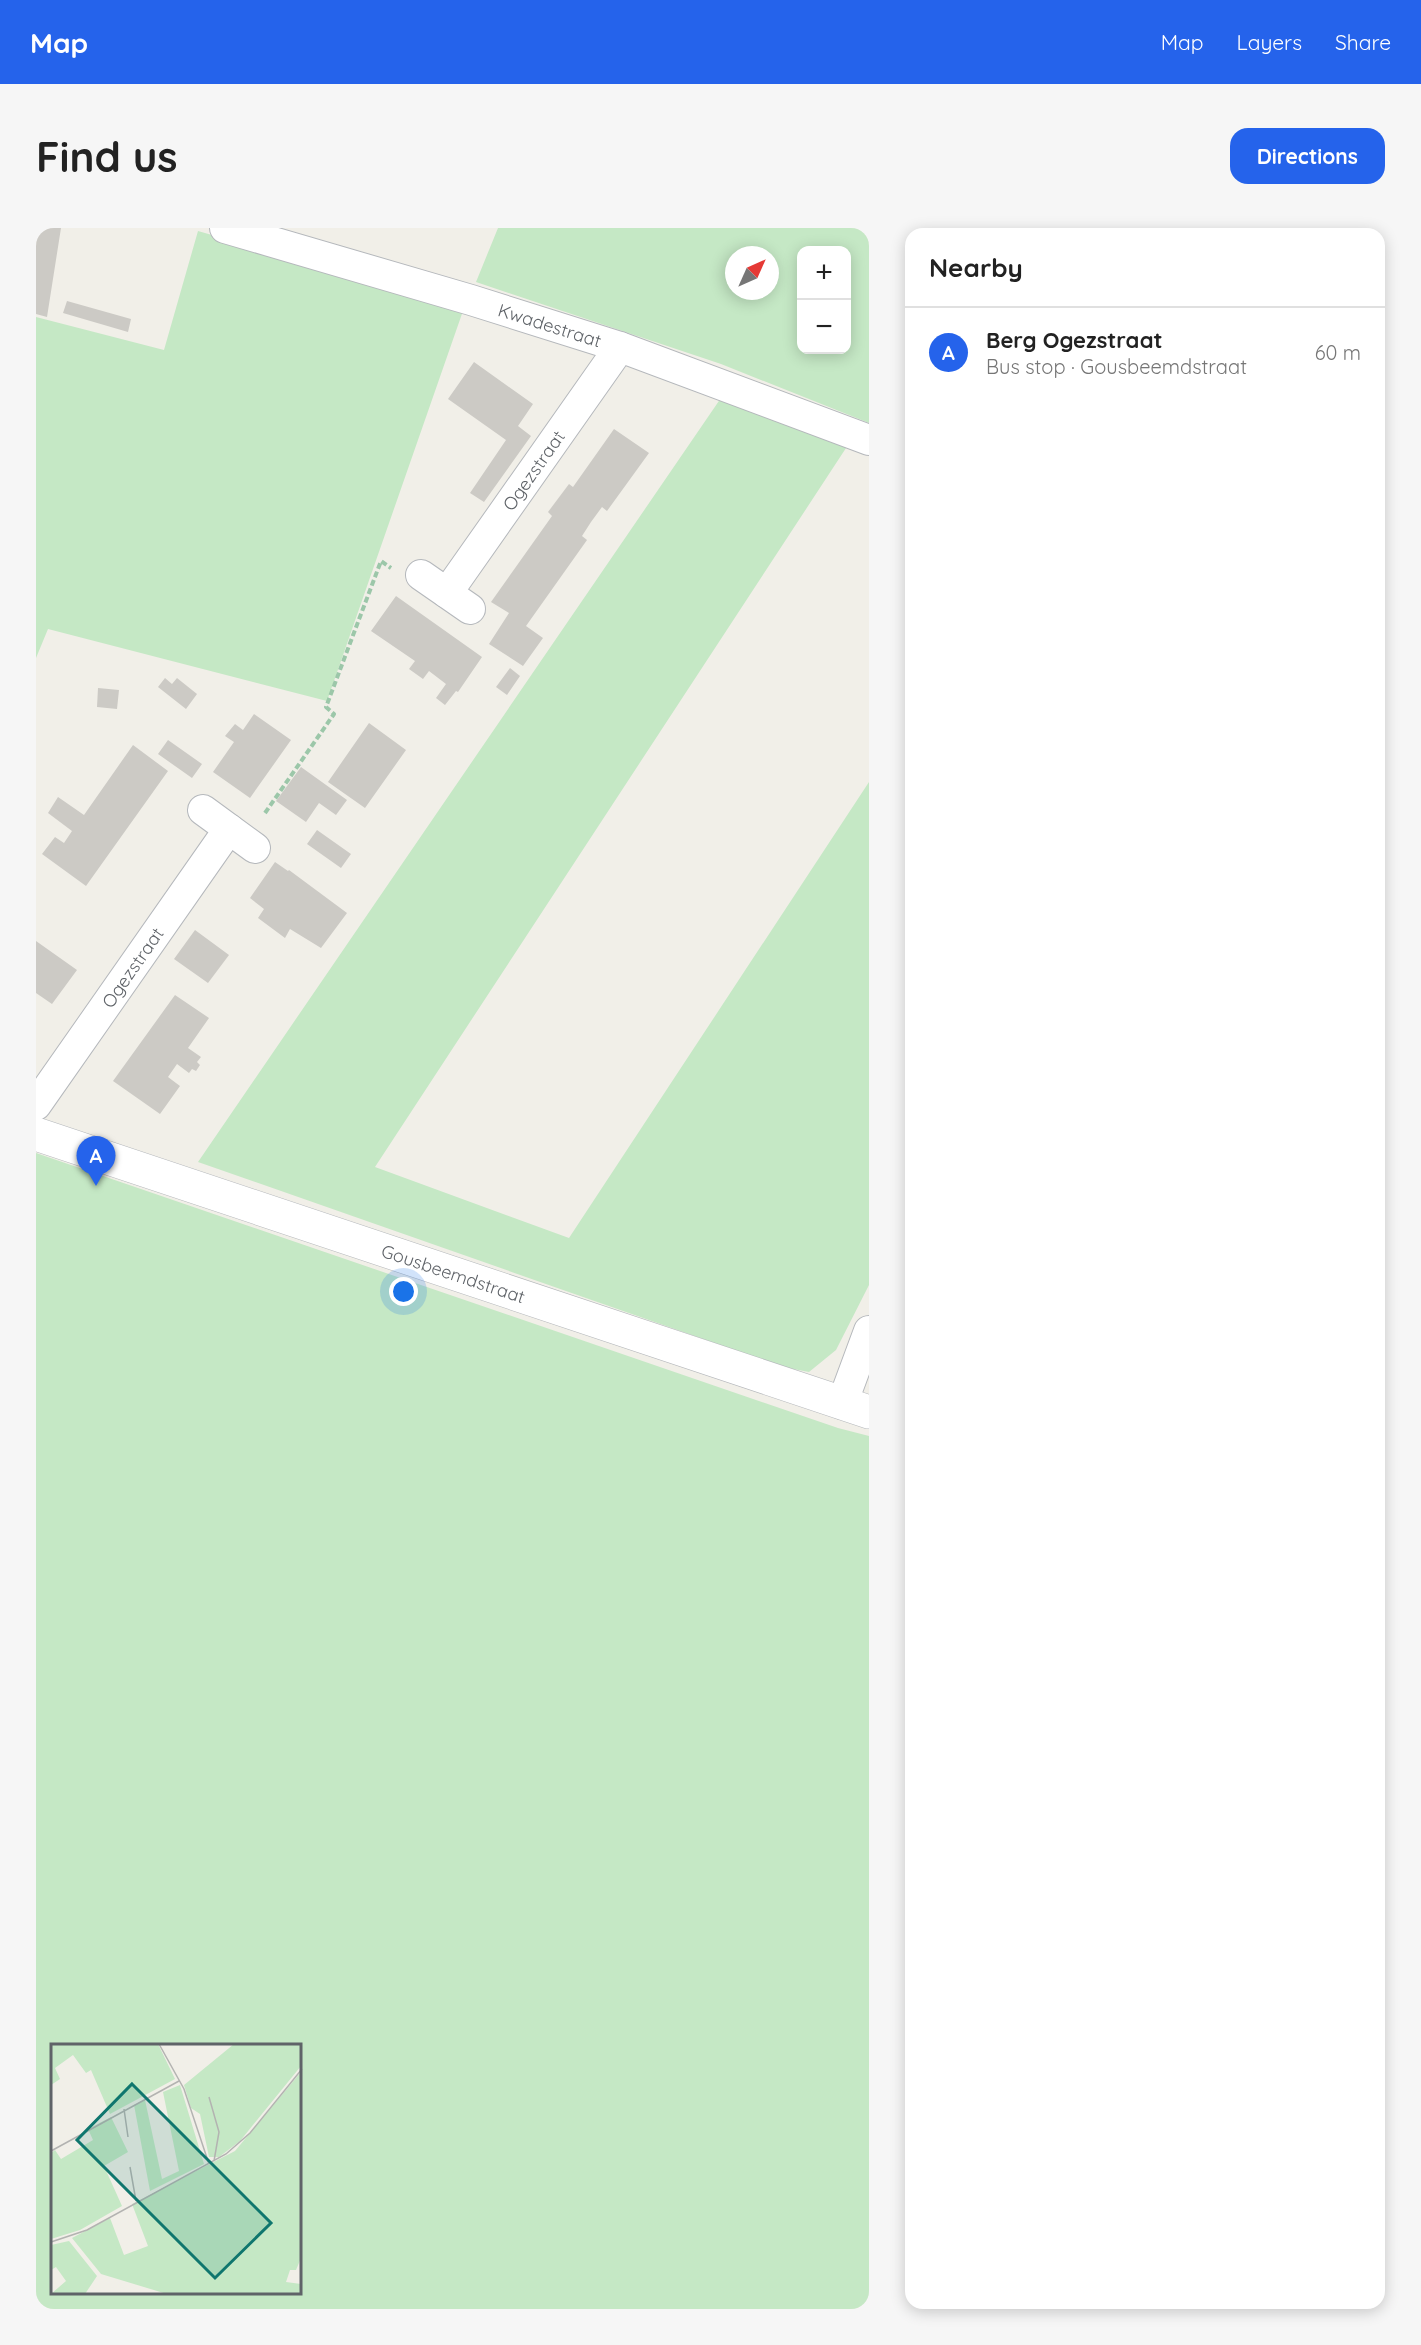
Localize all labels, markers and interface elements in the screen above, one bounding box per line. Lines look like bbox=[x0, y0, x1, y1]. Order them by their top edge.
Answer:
text: Map bbox=[30, 25, 88, 60]
text: Map bbox=[1161, 29, 1204, 55]
text: Layers bbox=[1237, 29, 1302, 55]
text: Share bbox=[1335, 29, 1391, 55]
button: Directions bbox=[1230, 128, 1385, 184]
text: Find us bbox=[36, 130, 178, 183]
north arrow bbox=[725, 246, 779, 300]
map controls bbox=[797, 246, 851, 354]
button: + bbox=[797, 246, 851, 300]
text: Nearby bbox=[929, 251, 1023, 284]
street label: Kwadestraat bbox=[495, 298, 604, 352]
button: − bbox=[797, 300, 851, 354]
text: Berg Ogezstraat bbox=[986, 326, 1162, 354]
text: A bbox=[942, 340, 955, 365]
text: 60 m bbox=[1315, 340, 1361, 365]
text: Bus stop · Gousbeemdstraat bbox=[986, 354, 1247, 379]
street label: Ogezstraat bbox=[497, 426, 569, 515]
street label: Ogezstraat bbox=[96, 923, 168, 1012]
pin: A bbox=[76, 1136, 116, 1186]
street label: Gousbeemdstraat bbox=[379, 1239, 528, 1308]
your location bbox=[389, 1277, 418, 1306]
inset map bbox=[51, 2044, 302, 2294]

